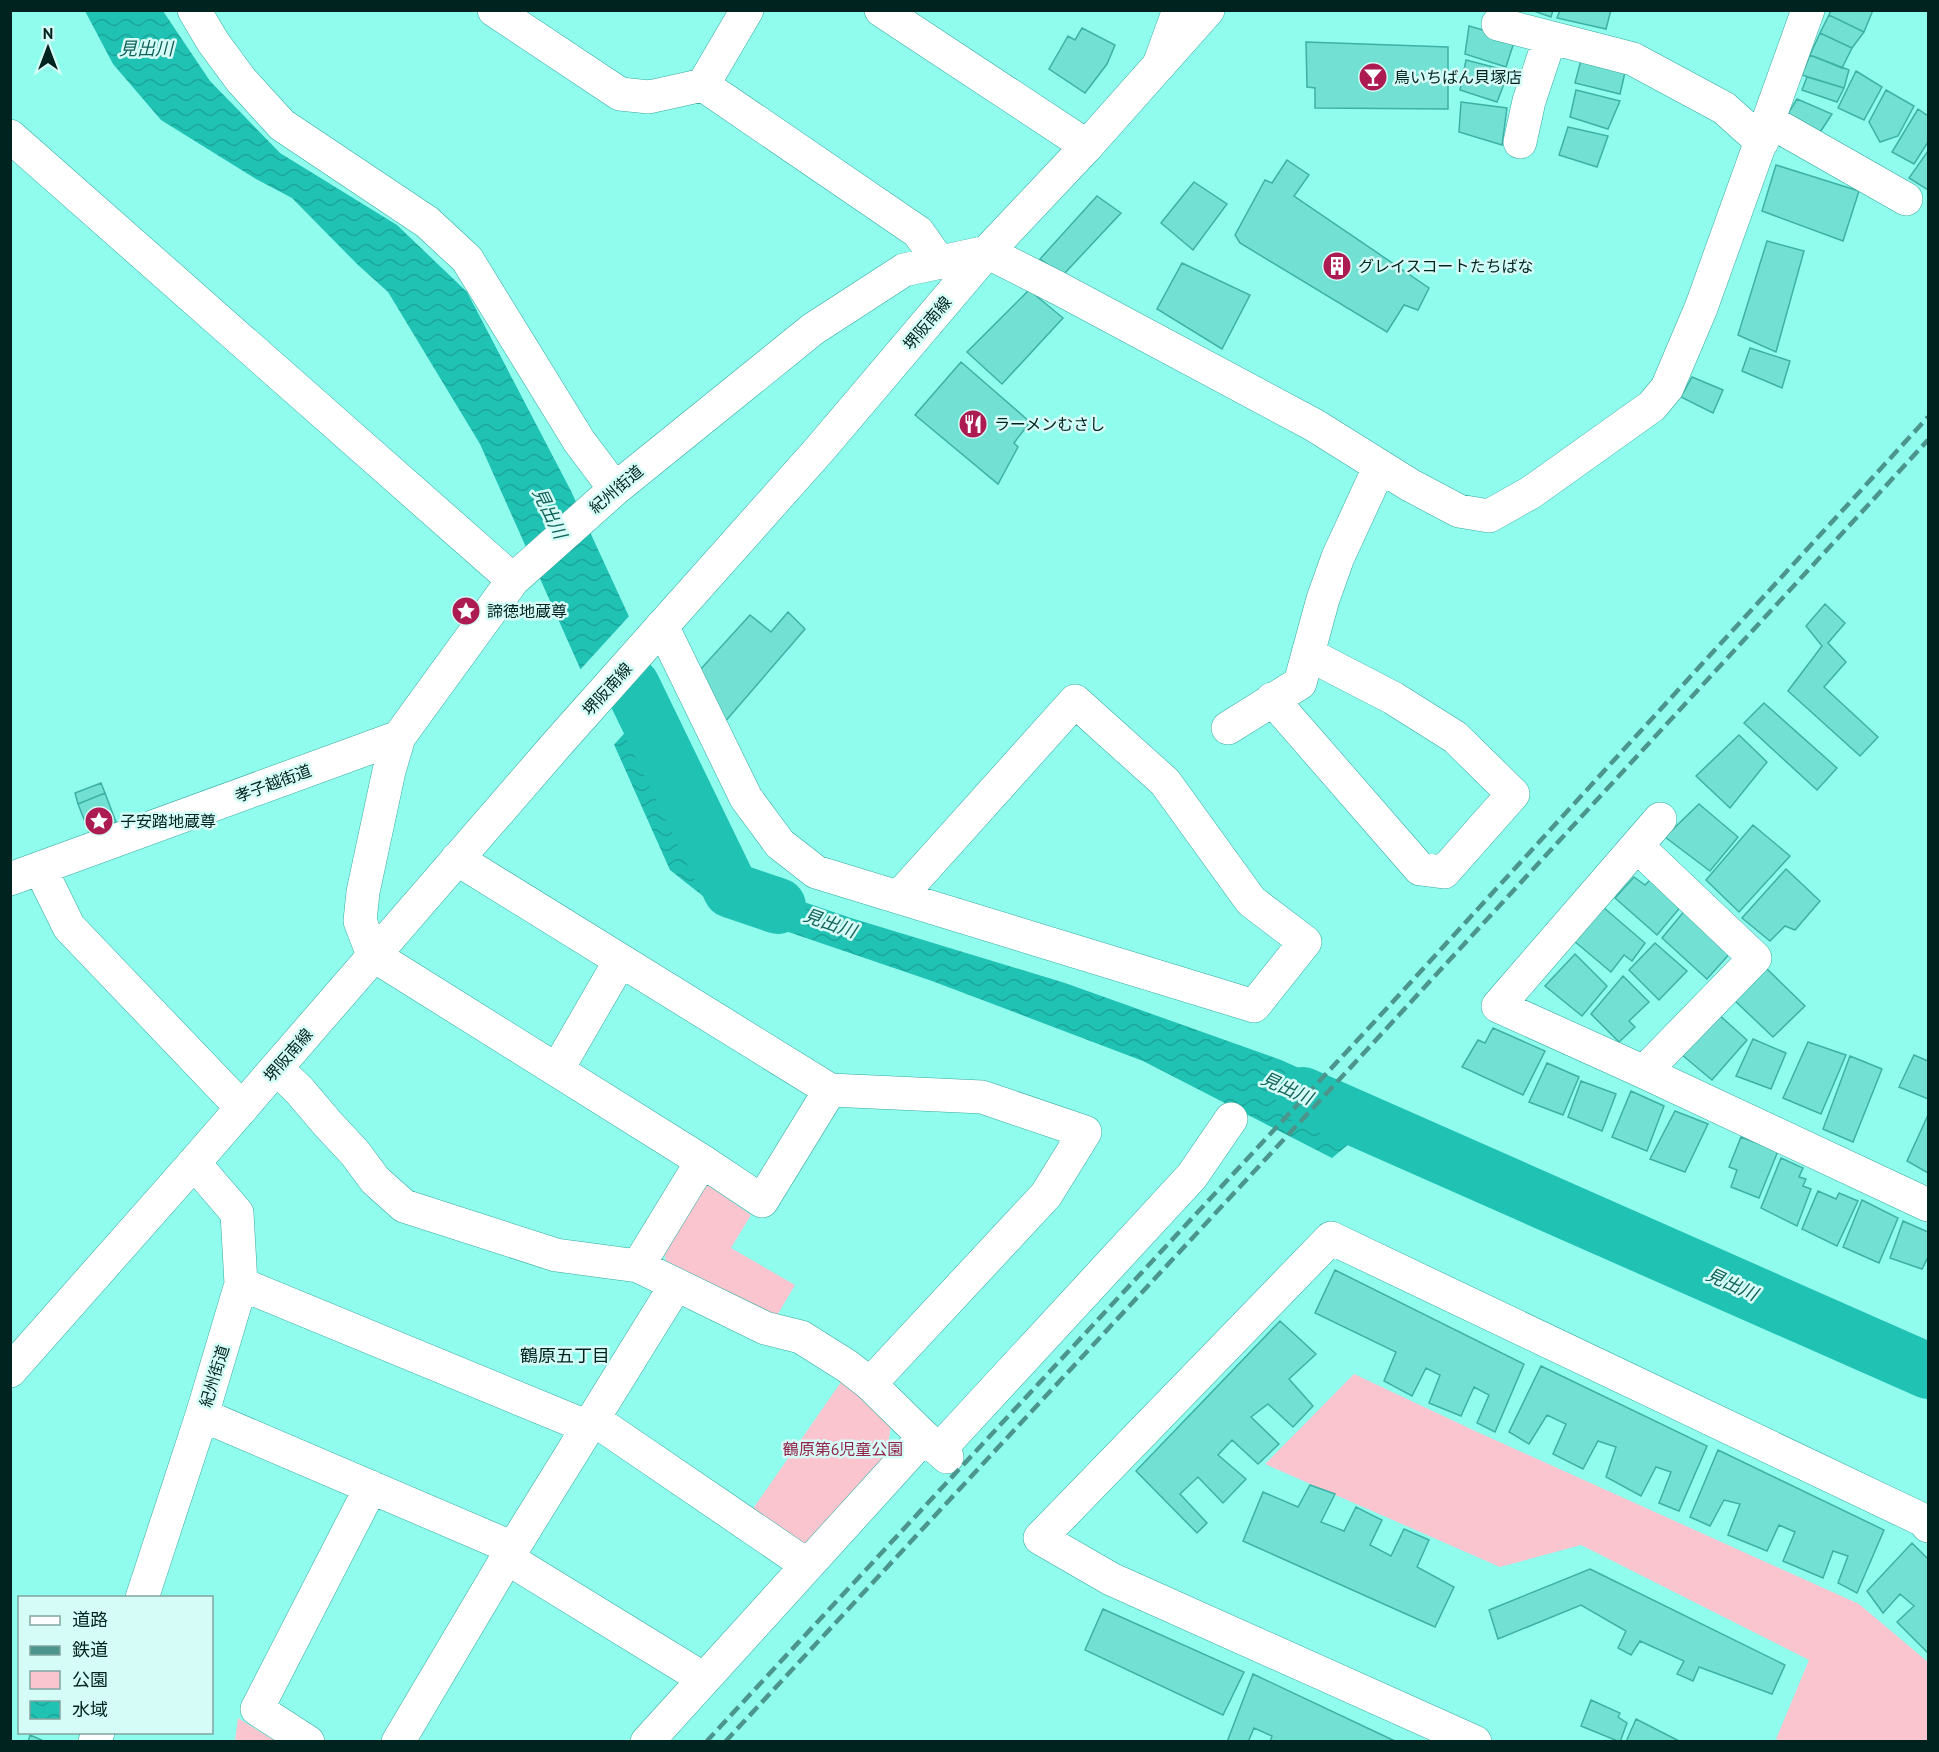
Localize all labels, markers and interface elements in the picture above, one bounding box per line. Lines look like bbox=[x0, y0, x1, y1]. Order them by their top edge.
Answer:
north arrow bbox=[18, 18, 78, 78]
text: N bbox=[43, 23, 53, 43]
water label: 見出川 bbox=[119, 37, 175, 60]
bar icon: 鳥いちばん貝塚店 bbox=[1357, 61, 1389, 93]
place label: 鳥いちばん貝塚店 bbox=[1394, 67, 1522, 87]
building icon: グレイスコートたちばな bbox=[1321, 250, 1353, 282]
place label: グレイスコートたちばな bbox=[1358, 256, 1534, 276]
street label: 堺阪南線 bbox=[899, 292, 955, 354]
restaurant icon: ラーメンむさし bbox=[957, 408, 989, 440]
place label: ラーメンむさし bbox=[994, 414, 1105, 434]
street label: 紀州街道 bbox=[585, 461, 647, 517]
water label: 見出川 bbox=[528, 484, 573, 544]
place icon: 諦徳地蔵尊 bbox=[450, 595, 482, 627]
place label: 諦徳地蔵尊 bbox=[487, 601, 567, 621]
street label: 堺阪南線 bbox=[578, 659, 636, 719]
street label: 孝子越街道 bbox=[232, 760, 314, 806]
place icon: 子安踏地蔵尊 bbox=[83, 805, 115, 837]
place label: 子安踏地蔵尊 bbox=[120, 811, 216, 831]
water label: 見出川 bbox=[801, 903, 861, 943]
street label: 堺阪南線 bbox=[259, 1024, 317, 1086]
water label: 見出川 bbox=[1258, 1067, 1318, 1110]
water label: 見出川 bbox=[1703, 1263, 1763, 1306]
street label: 紀州街道 bbox=[195, 1342, 233, 1410]
district label: 鶴原五丁目 bbox=[520, 1344, 610, 1367]
park label: 鶴原第6児童公園 bbox=[783, 1439, 903, 1459]
legend bbox=[18, 1596, 213, 1734]
text: 道路 bbox=[72, 1608, 108, 1631]
text: 鉄道 bbox=[72, 1638, 108, 1661]
text: 公園 bbox=[72, 1668, 108, 1691]
text: 水域 bbox=[72, 1698, 108, 1721]

